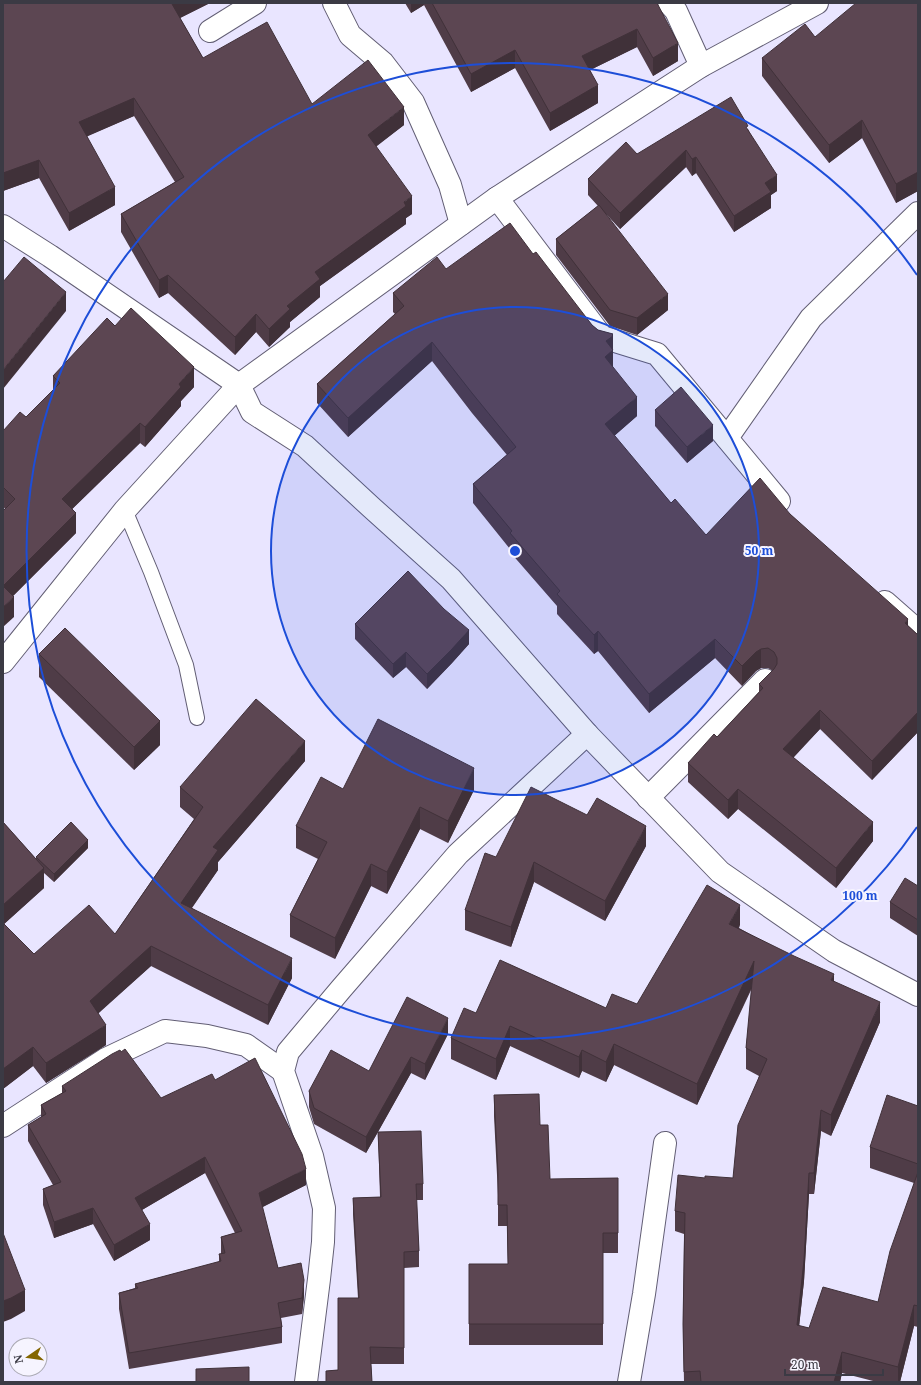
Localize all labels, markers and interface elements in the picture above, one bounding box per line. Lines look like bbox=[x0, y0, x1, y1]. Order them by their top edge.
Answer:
text: 50 m bbox=[745, 542, 773, 559]
centre of rings bbox=[508, 544, 522, 558]
text: 100 m bbox=[842, 887, 878, 904]
north arrow bbox=[8, 1337, 48, 1377]
scale bar bbox=[785, 1351, 883, 1377]
text: N bbox=[9, 1353, 26, 1365]
text: 20 m bbox=[791, 1356, 819, 1373]

